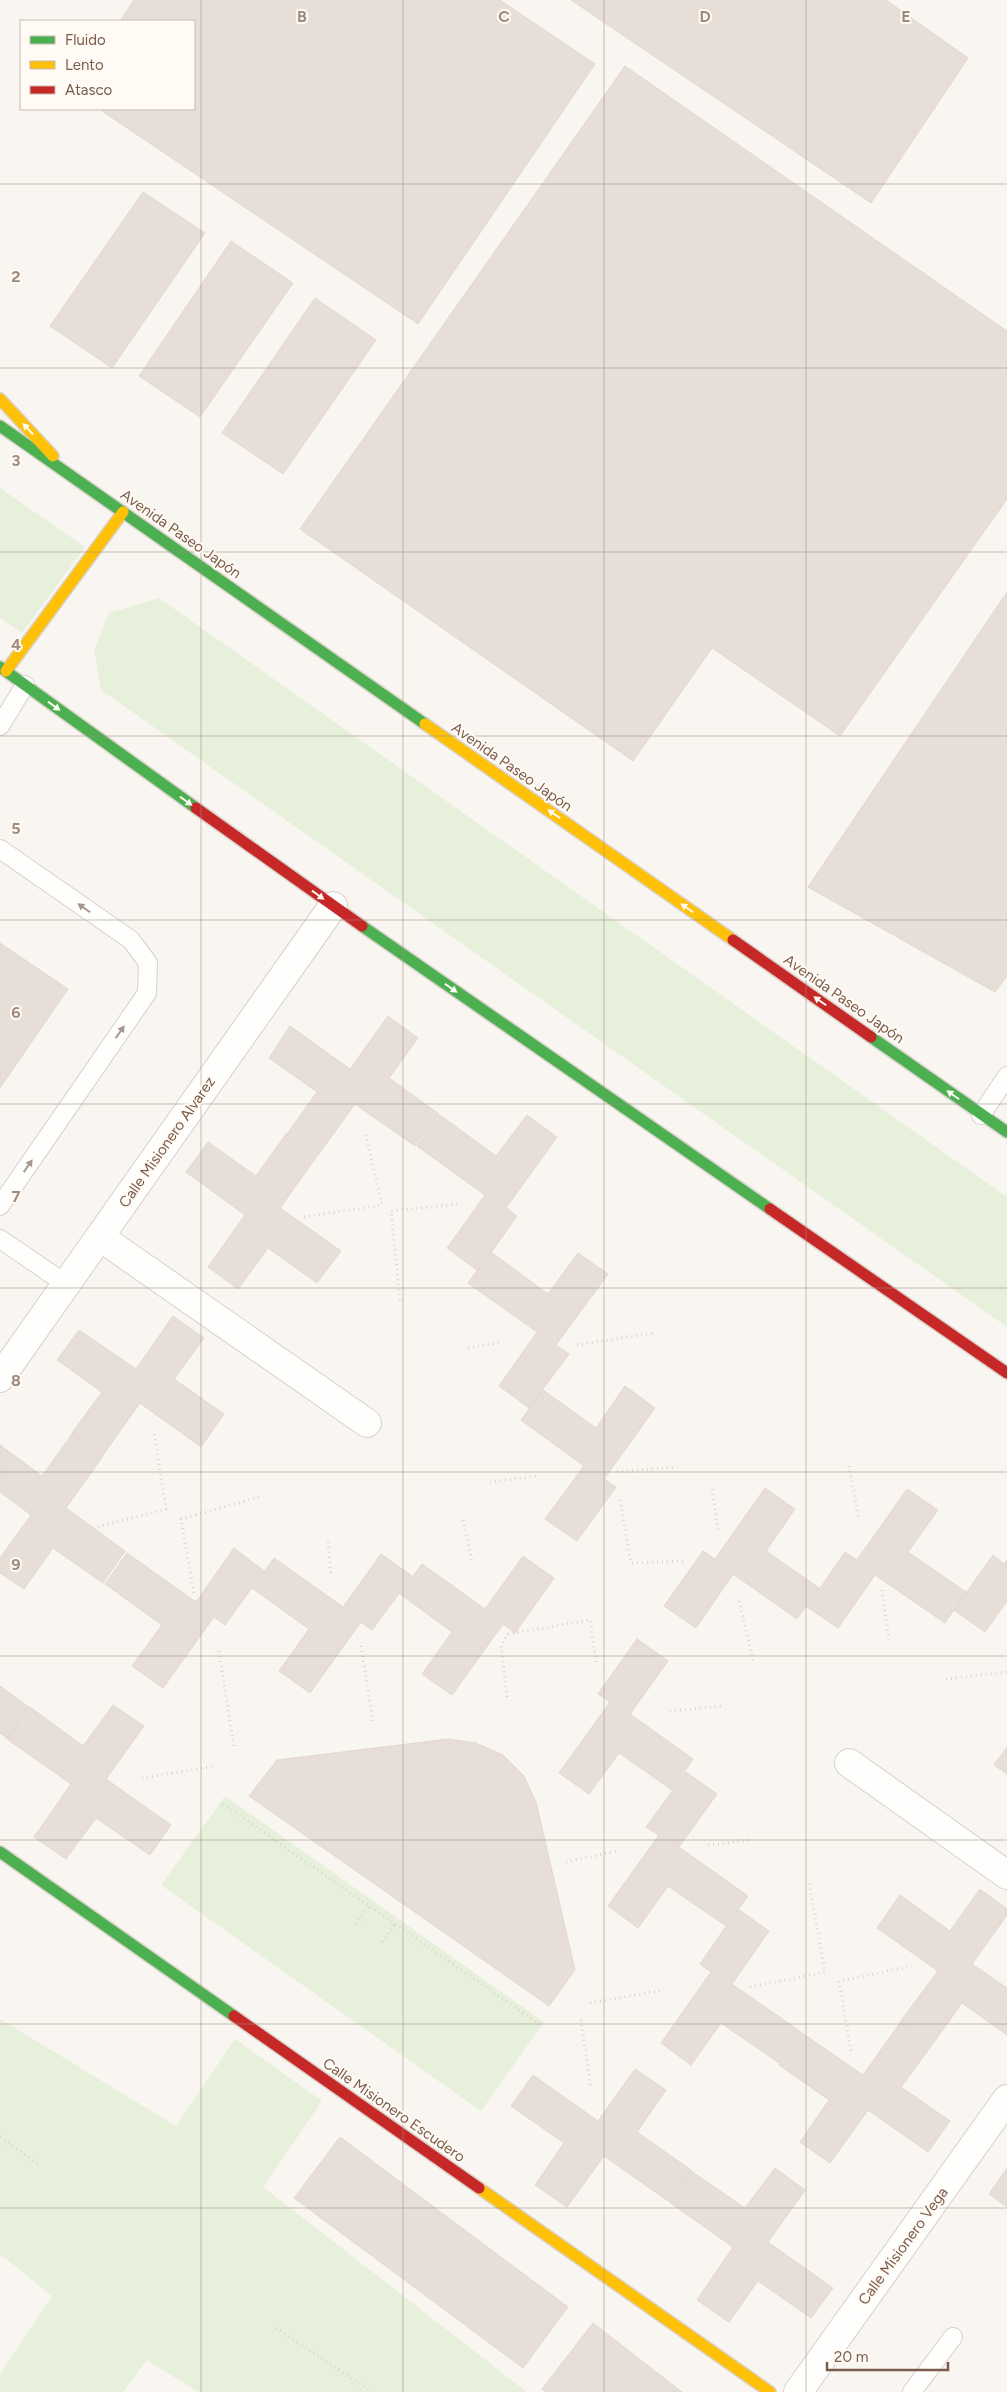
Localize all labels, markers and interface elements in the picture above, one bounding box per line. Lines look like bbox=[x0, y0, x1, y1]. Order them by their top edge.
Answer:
text: B bbox=[297, 7, 307, 26]
text: C bbox=[498, 7, 510, 26]
text: D bbox=[699, 7, 711, 26]
text: E bbox=[901, 7, 911, 26]
legend bbox=[20, 20, 195, 110]
text: Fluido bbox=[65, 31, 106, 49]
text: Lento bbox=[65, 56, 104, 74]
text: Atasco bbox=[65, 81, 113, 99]
text: 2 bbox=[11, 267, 21, 286]
one-way arrow bbox=[22, 423, 34, 435]
text: 3 bbox=[12, 451, 21, 470]
street label: Avenida Paseo Japón bbox=[117, 486, 245, 582]
text: 4 bbox=[11, 635, 21, 654]
one-way arrow bbox=[47, 701, 61, 711]
street label: Avenida Paseo Japón bbox=[448, 719, 576, 815]
one-way arrow bbox=[179, 795, 192, 806]
one-way arrow bbox=[547, 809, 561, 819]
text: 5 bbox=[11, 819, 21, 838]
one-way arrow bbox=[311, 890, 325, 900]
one-way arrow bbox=[78, 903, 91, 913]
one-way arrow bbox=[680, 903, 694, 913]
street label: Avenida Paseo Japón bbox=[780, 951, 908, 1047]
one-way arrow bbox=[444, 983, 458, 993]
one-way arrow bbox=[813, 996, 827, 1006]
text: 6 bbox=[11, 1003, 21, 1022]
one-way arrow bbox=[115, 1025, 125, 1039]
street label: Calle Misionero Alvarez bbox=[115, 1073, 219, 1211]
one-way arrow bbox=[947, 1089, 960, 1100]
one-way arrow bbox=[23, 1159, 33, 1173]
text: 7 bbox=[12, 1187, 21, 1206]
text: 8 bbox=[11, 1371, 21, 1390]
text: 9 bbox=[11, 1555, 21, 1574]
street label: Calle Misionero Escudero bbox=[319, 2054, 469, 2166]
street label: Calle Misionero Vega bbox=[854, 2184, 952, 2308]
scale bar bbox=[827, 2340, 948, 2372]
text: 20 m bbox=[834, 2348, 868, 2366]

